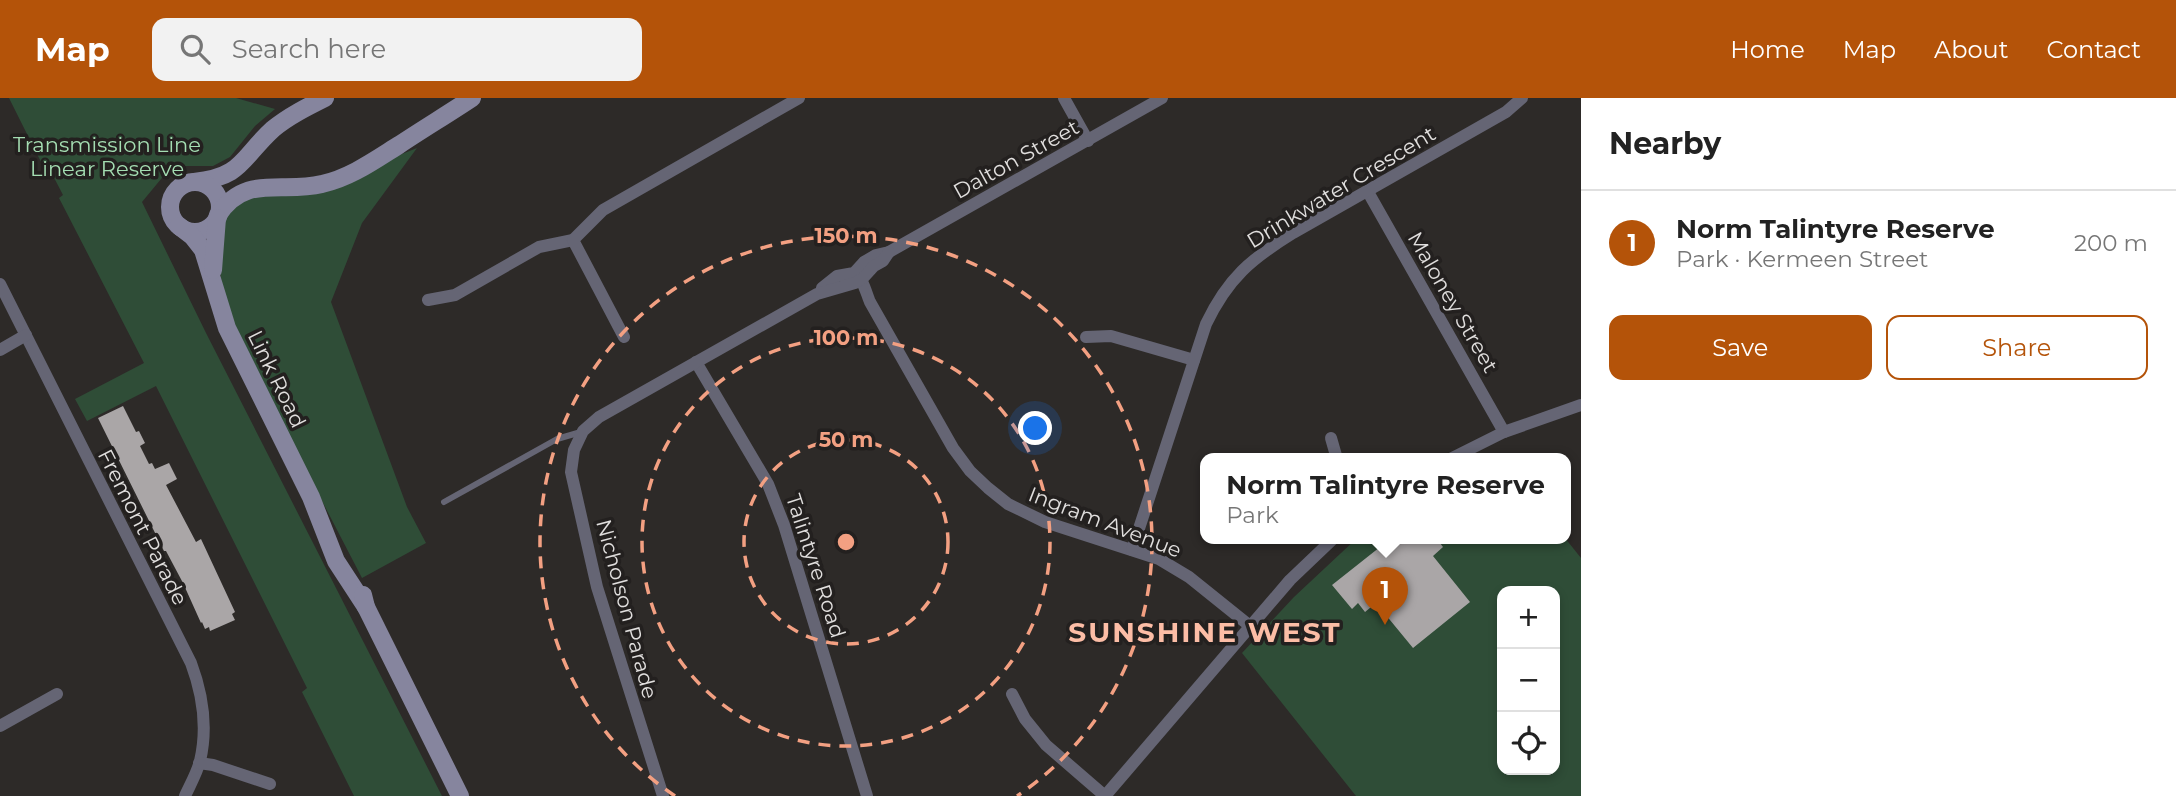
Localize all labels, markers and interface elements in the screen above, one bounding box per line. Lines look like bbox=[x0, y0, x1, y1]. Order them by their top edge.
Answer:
search box bbox=[152, 18, 642, 81]
text: Map bbox=[35, 29, 110, 69]
icon: search bbox=[176, 30, 214, 68]
text: Search here bbox=[232, 33, 386, 65]
text: Home bbox=[1730, 35, 1805, 64]
text: Map bbox=[1843, 35, 1896, 64]
text: About bbox=[1934, 35, 2008, 64]
text: Contact bbox=[2046, 35, 2141, 64]
street label: Dalton Street bbox=[949, 114, 1083, 204]
street label: Drinkwater Crescent bbox=[1242, 121, 1440, 253]
text: Nearby bbox=[1609, 125, 1721, 162]
park label: Transmission Line Linear Reserve bbox=[13, 132, 201, 181]
text: Norm Talintyre Reserve bbox=[1676, 213, 1995, 245]
text: 150 m bbox=[815, 223, 877, 248]
street label: Maloney Street bbox=[1403, 227, 1503, 377]
text: 1 bbox=[1627, 229, 1637, 257]
text: 200 m bbox=[2074, 229, 2148, 257]
text: Park · Kermeen Street bbox=[1676, 245, 1928, 273]
button: Save bbox=[1609, 315, 1872, 380]
button: Share bbox=[1886, 315, 2148, 380]
text: 100 m bbox=[814, 325, 878, 350]
street label: Link Road bbox=[243, 326, 311, 432]
your location bbox=[1018, 411, 1052, 445]
text: 50 m bbox=[819, 427, 873, 452]
street label: Fremont Parade bbox=[93, 445, 193, 609]
popup bbox=[1200, 453, 1571, 544]
text: Norm Talintyre Reserve bbox=[1226, 469, 1545, 501]
street label: Ingram Avenue bbox=[1025, 481, 1185, 563]
street label: Talintyre Road bbox=[781, 491, 851, 641]
text: Park bbox=[1226, 501, 1279, 529]
street label: Nicholson Parade bbox=[591, 517, 663, 701]
centre of rings bbox=[834, 530, 858, 554]
pin: 1 bbox=[1362, 567, 1408, 625]
map controls bbox=[1497, 586, 1560, 775]
button: + bbox=[1497, 586, 1560, 649]
district label: SUNSHINE WEST bbox=[1068, 615, 1342, 649]
button: − bbox=[1497, 649, 1560, 712]
button: locate bbox=[1497, 712, 1560, 775]

